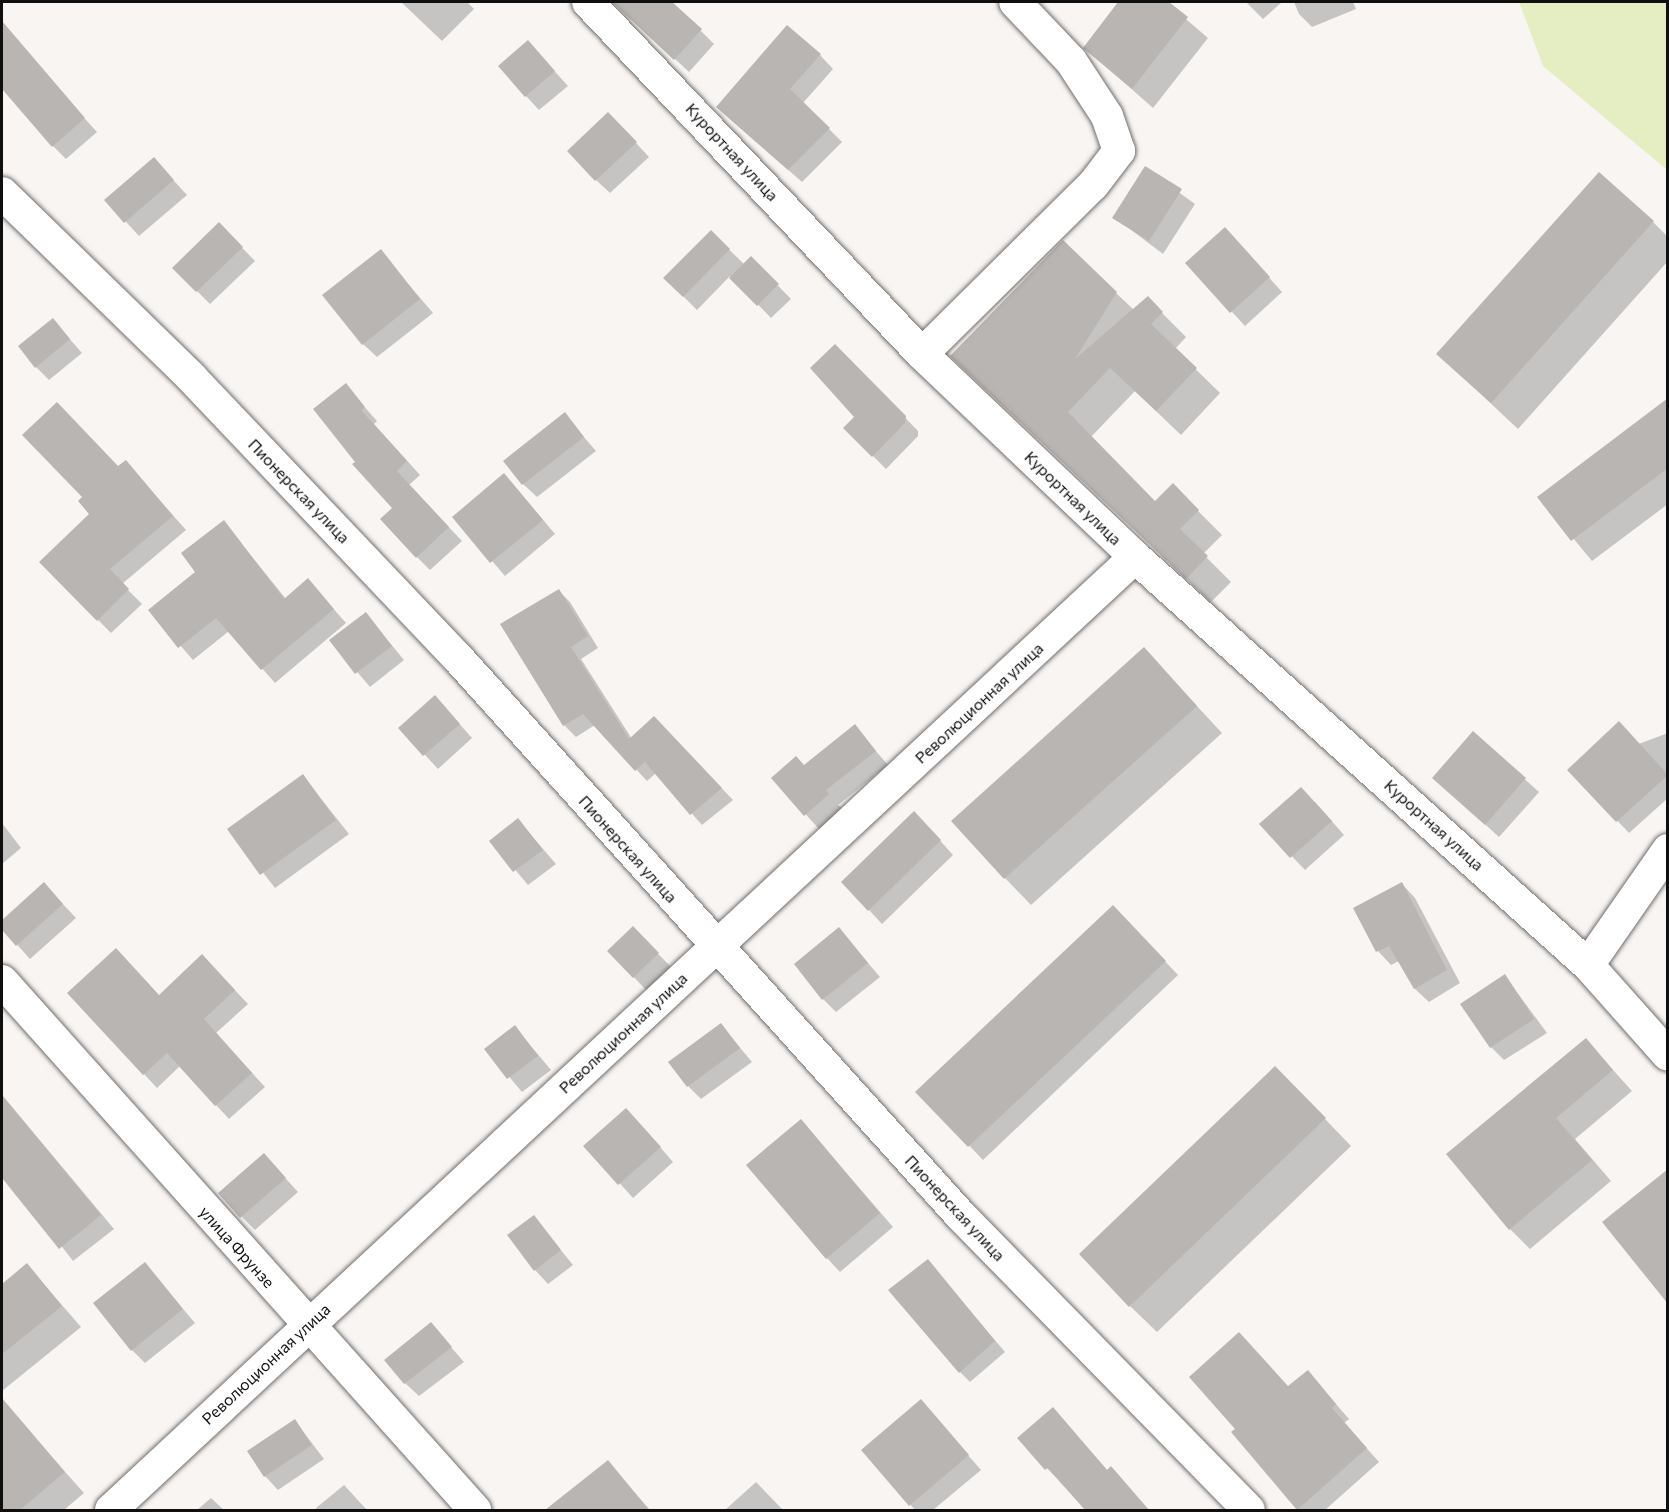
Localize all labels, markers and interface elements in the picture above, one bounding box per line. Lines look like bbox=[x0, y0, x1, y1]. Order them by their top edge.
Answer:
street label: Курортная улица bbox=[682, 99, 782, 205]
street label: Пионерская улица bbox=[244, 435, 354, 547]
street label: Курортная улица bbox=[1021, 447, 1125, 549]
street label: Революционная улица bbox=[911, 639, 1047, 767]
street label: Курортная улица bbox=[1380, 775, 1488, 875]
street label: Пионерская улица bbox=[575, 791, 681, 907]
street label: Революционная улица bbox=[555, 969, 691, 1097]
street label: Пионерская улица bbox=[901, 1151, 1009, 1265]
street label: улица Фрунзе bbox=[195, 1202, 279, 1292]
street label: Революционная улица bbox=[198, 1300, 334, 1428]

